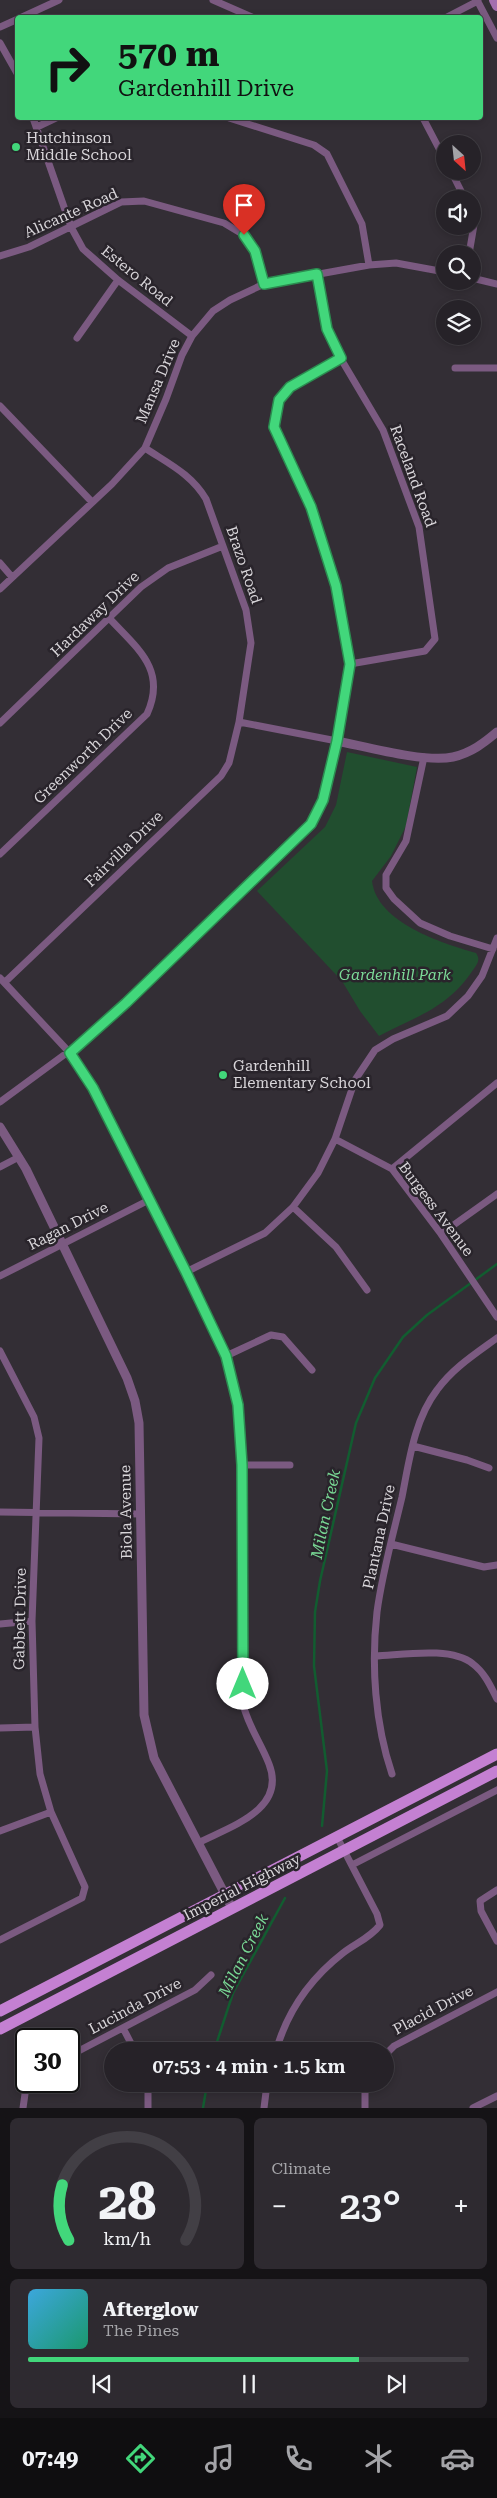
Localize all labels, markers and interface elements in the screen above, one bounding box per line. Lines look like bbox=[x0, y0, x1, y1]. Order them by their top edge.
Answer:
text: 570 m bbox=[118, 34, 219, 75]
icon: right bbox=[35, 35, 100, 100]
text: Gardenhill Drive bbox=[118, 76, 294, 101]
place label: Hutchinson Middle School bbox=[26, 129, 132, 164]
north arrow bbox=[436, 135, 481, 180]
map controls bbox=[436, 135, 481, 345]
marker: Hutchinson Middle School bbox=[10, 141, 22, 153]
street label: Alicante Road bbox=[21, 184, 121, 242]
pin bbox=[223, 184, 265, 235]
button: sound bbox=[436, 190, 481, 235]
icon: arrive bbox=[230, 191, 258, 219]
street label: Estero Road bbox=[98, 242, 177, 310]
button: search bbox=[436, 245, 481, 290]
button: layers bbox=[436, 300, 481, 345]
street label: Mansa Drive bbox=[132, 336, 184, 426]
street label: Raceland Road bbox=[386, 422, 440, 530]
street label: Brazo Road bbox=[222, 524, 266, 607]
street label: Hardaway Drive bbox=[47, 567, 143, 661]
street label: Greenworth Drive bbox=[30, 704, 136, 808]
street label: Fairvilla Drive bbox=[81, 807, 167, 891]
park label: Gardenhill Park bbox=[339, 966, 452, 984]
place label: Gardenhill Elementary School bbox=[233, 1057, 371, 1092]
marker: Gardenhill Elementary School bbox=[217, 1069, 229, 1081]
street label: Burgess Avenue bbox=[395, 1158, 477, 1260]
street label: Ragan Drive bbox=[25, 1198, 111, 1254]
street label: Biola Avenue bbox=[116, 1465, 136, 1559]
water label: Milan Creek bbox=[307, 1467, 344, 1562]
street label: Plantana Drive bbox=[359, 1483, 399, 1591]
street label: Gabbett Drive bbox=[10, 1568, 30, 1670]
position arrow bbox=[216, 1657, 268, 1709]
street label: Imperial Highway bbox=[180, 1850, 304, 1924]
water label: Milan Creek bbox=[214, 1910, 273, 2001]
street label: Lucinda Drive bbox=[86, 1974, 184, 2038]
street label: Placid Drive bbox=[390, 1981, 476, 2039]
speed limit sign: 30 bbox=[15, 2028, 80, 2093]
text: 07:53 · 4 min · 1.5 km bbox=[152, 2055, 346, 2078]
text: Climate bbox=[272, 2159, 331, 2178]
text: 28 bbox=[98, 2171, 156, 2232]
text: 23° bbox=[340, 2184, 401, 2228]
text: − bbox=[272, 2190, 287, 2223]
text: + bbox=[453, 2190, 469, 2223]
text: km/h bbox=[103, 2228, 151, 2249]
text: Afterglow bbox=[103, 2298, 199, 2321]
text: The Pines bbox=[103, 2321, 179, 2340]
icon: previous bbox=[88, 2370, 116, 2398]
icon: pause bbox=[235, 2370, 263, 2398]
icon: next bbox=[382, 2370, 410, 2398]
icon: directions bbox=[123, 2441, 158, 2476]
icon: music bbox=[202, 2441, 237, 2476]
icon: phone bbox=[281, 2441, 316, 2476]
icon: climate bbox=[361, 2441, 396, 2476]
icon: car bbox=[440, 2441, 475, 2476]
text: 07:49 bbox=[22, 2446, 78, 2471]

